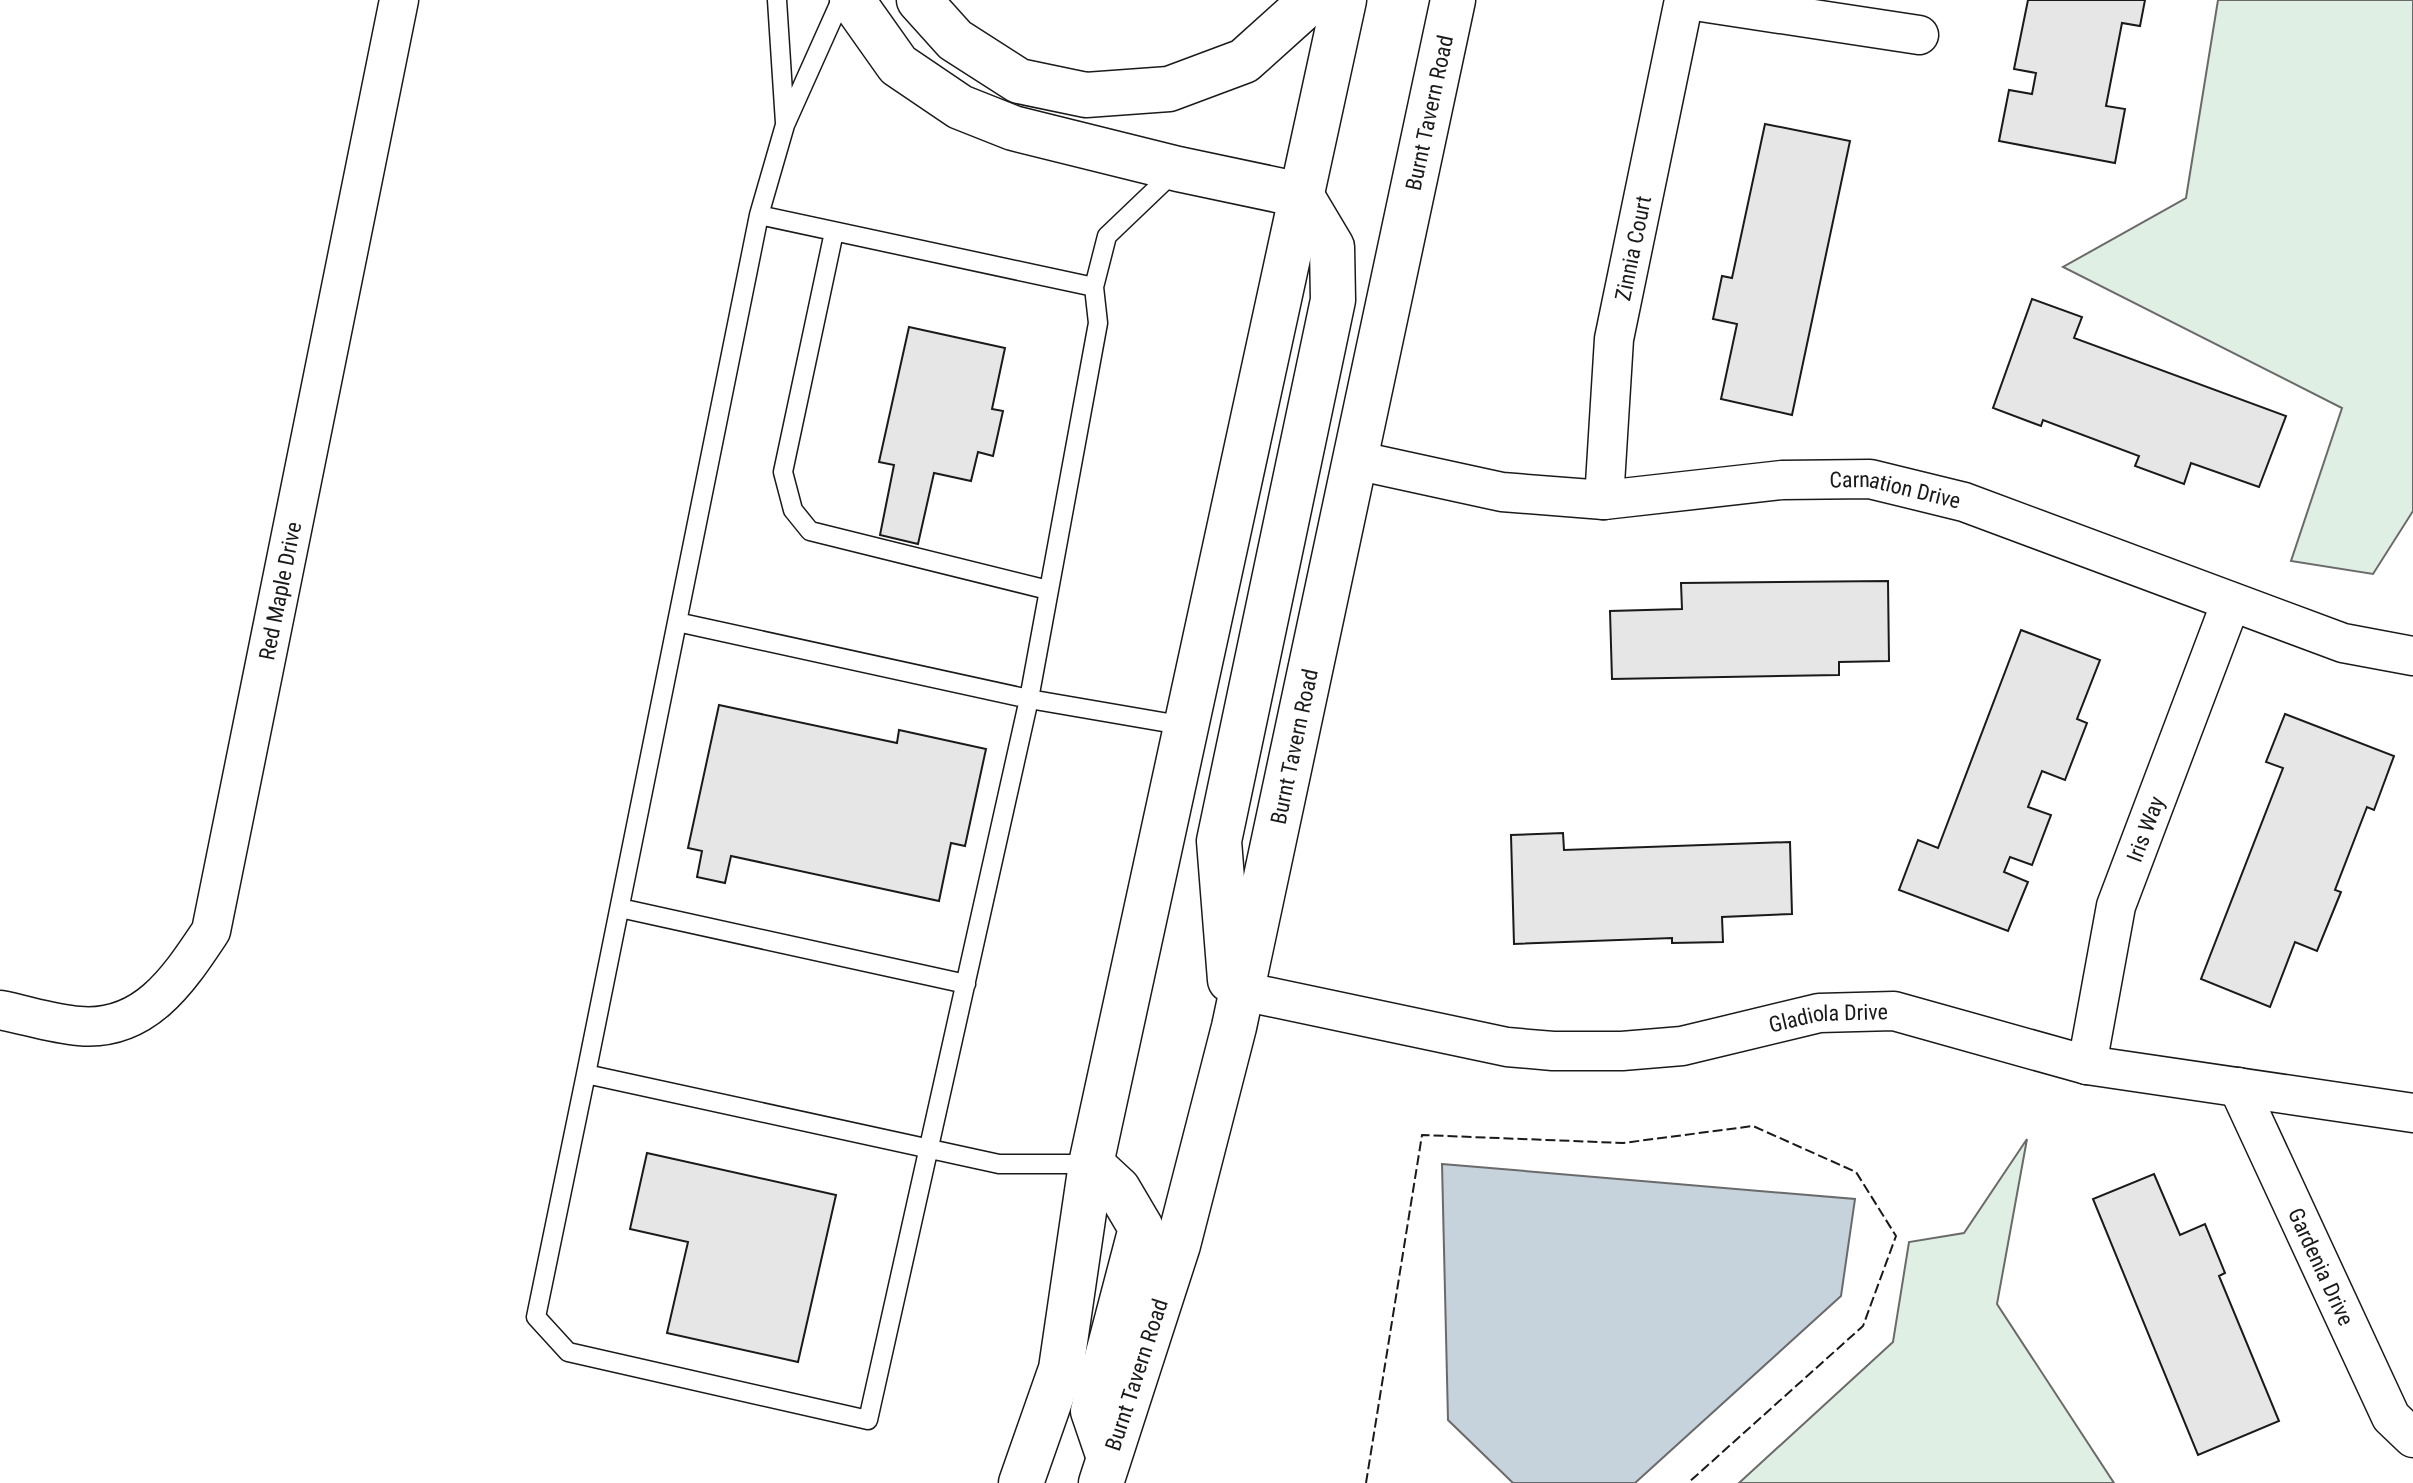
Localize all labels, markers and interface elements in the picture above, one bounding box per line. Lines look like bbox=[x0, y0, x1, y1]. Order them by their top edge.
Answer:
street label: Burnt Tavern Road bbox=[1401, 33, 1458, 193]
street label: Zinnia Court bbox=[1610, 194, 1656, 303]
street label: Carnation Drive bbox=[1829, 467, 1963, 514]
street label: Red Maple Drive bbox=[254, 520, 306, 662]
street label: Burnt Tavern Road bbox=[1266, 667, 1323, 827]
street label: Iris Way bbox=[2122, 793, 2169, 866]
street label: Gladiola Drive bbox=[1766, 999, 1888, 1038]
street label: Gardenia Drive bbox=[2283, 1204, 2359, 1329]
street label: Burnt Tavern Road bbox=[1100, 1296, 1173, 1454]

